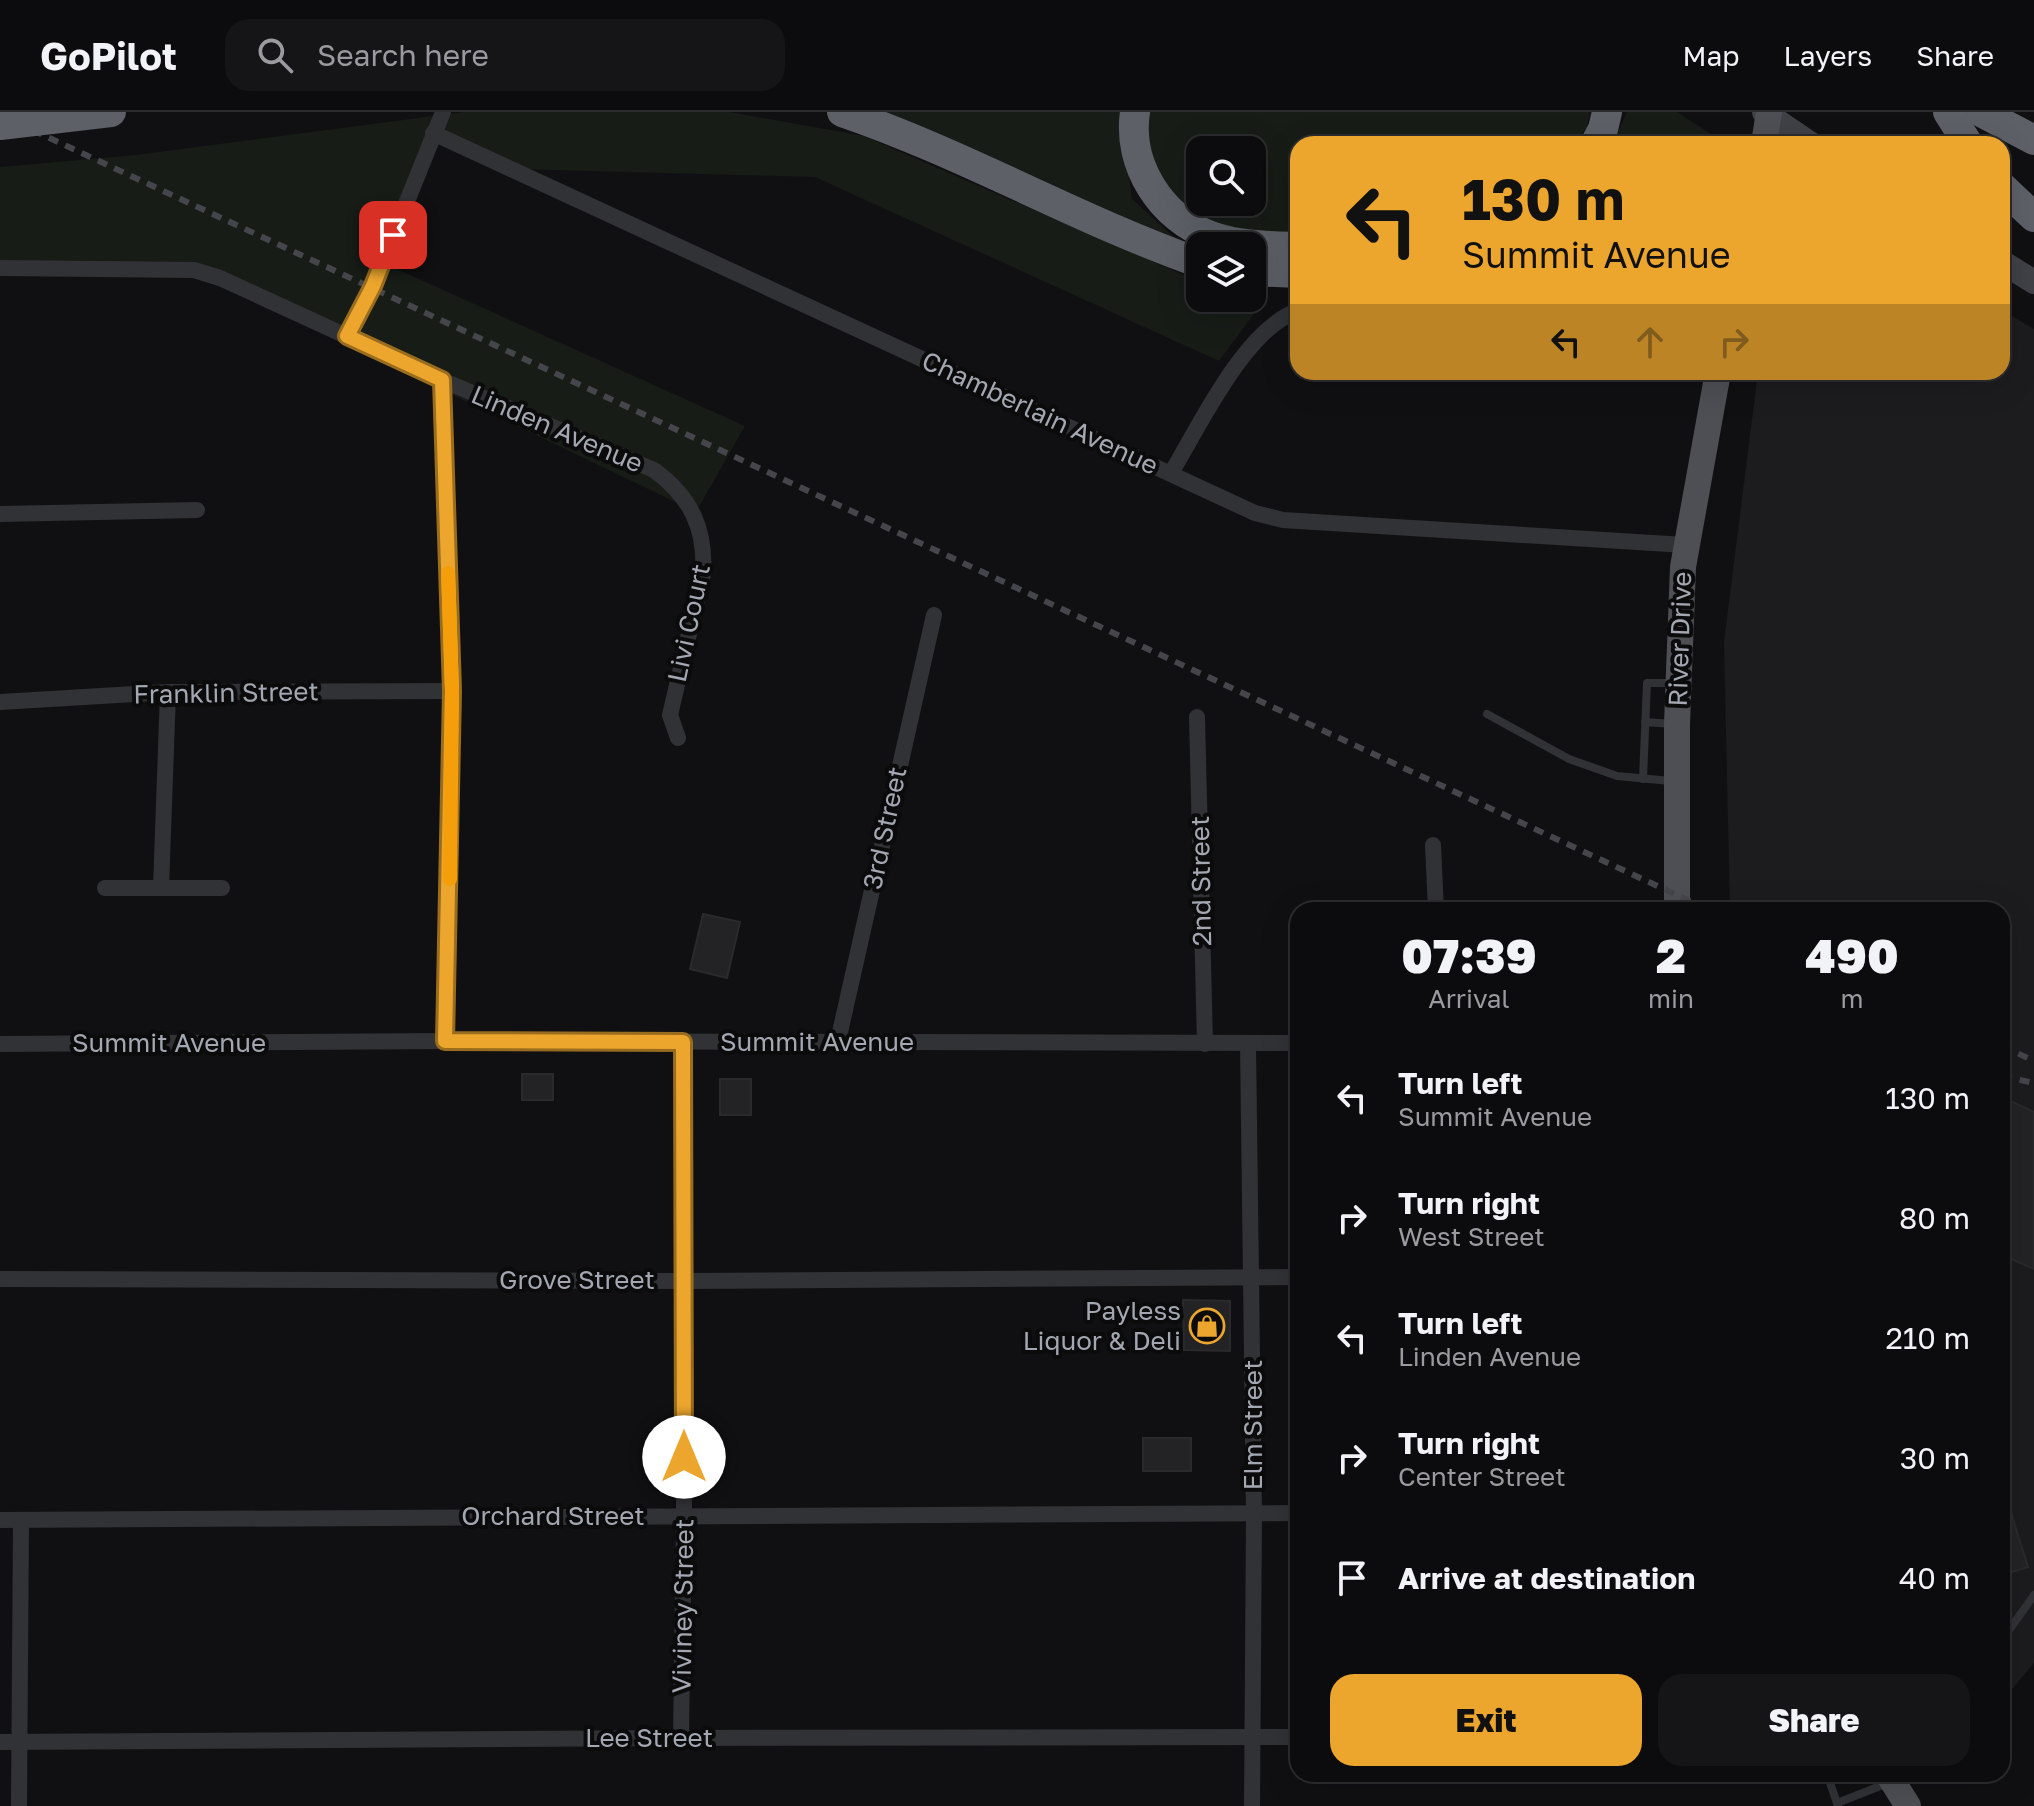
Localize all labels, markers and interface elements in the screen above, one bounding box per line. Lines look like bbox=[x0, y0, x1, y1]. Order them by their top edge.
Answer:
search box bbox=[225, 19, 785, 91]
text: GoPilot bbox=[40, 33, 177, 78]
icon: search bbox=[253, 33, 297, 77]
text: Search here bbox=[317, 37, 489, 73]
text: Map bbox=[1682, 39, 1740, 72]
text: Layers bbox=[1784, 39, 1872, 72]
text: Share bbox=[1916, 39, 1994, 72]
map controls bbox=[1186, 136, 1266, 312]
button: search bbox=[1186, 136, 1266, 216]
text: 130 m bbox=[1462, 165, 1624, 232]
icon: left bbox=[1330, 168, 1434, 272]
pin bbox=[359, 201, 427, 269]
icon: arrive bbox=[371, 213, 415, 257]
button: layers bbox=[1186, 232, 1266, 312]
text: Summit Avenue bbox=[1462, 233, 1731, 276]
icon: left bbox=[1544, 320, 1588, 364]
icon: ahead bbox=[1628, 320, 1672, 364]
icon: right bbox=[1712, 320, 1756, 364]
street label: Chamberlain Avenue bbox=[917, 344, 1163, 481]
street label: Linden Avenue bbox=[467, 378, 648, 479]
street label: Livi Court bbox=[661, 561, 716, 685]
street label: River Drive bbox=[1662, 571, 1697, 707]
street label: Franklin Street bbox=[133, 675, 319, 710]
street label: 3rd Street bbox=[856, 764, 913, 892]
street label: 2nd Street bbox=[1184, 815, 1217, 947]
text: 07:39 bbox=[1401, 926, 1537, 984]
text: 2 bbox=[1656, 926, 1686, 984]
text: 490 bbox=[1805, 926, 1899, 984]
text: Arrival bbox=[1428, 983, 1510, 1014]
text: min bbox=[1648, 983, 1694, 1014]
text: m bbox=[1840, 983, 1863, 1014]
street label: Summit Avenue bbox=[720, 1026, 914, 1057]
street label: Summit Avenue bbox=[72, 1027, 266, 1058]
text: Turn left bbox=[1398, 1065, 1523, 1101]
icon: left bbox=[1330, 1076, 1374, 1120]
text: 130 m bbox=[1885, 1080, 1970, 1116]
text: Summit Avenue bbox=[1398, 1101, 1592, 1132]
text: Turn right bbox=[1398, 1185, 1540, 1221]
icon: right bbox=[1330, 1196, 1374, 1240]
text: 80 m bbox=[1899, 1200, 1970, 1236]
text: West Street bbox=[1398, 1221, 1545, 1252]
street label: Grove Street bbox=[499, 1264, 655, 1295]
place label: Payless Liquor & Deli bbox=[1023, 1295, 1181, 1356]
text: Turn left bbox=[1398, 1305, 1523, 1341]
shop icon: Payless Liquor & Deli bbox=[1188, 1307, 1226, 1345]
icon: left bbox=[1330, 1316, 1374, 1360]
text: 210 m bbox=[1885, 1320, 1970, 1356]
text: Linden Avenue bbox=[1398, 1341, 1581, 1372]
street label: Elm Street bbox=[1237, 1360, 1268, 1490]
position arrow bbox=[642, 1415, 726, 1499]
text: Turn right bbox=[1398, 1425, 1540, 1461]
icon: right bbox=[1330, 1436, 1374, 1480]
text: 30 m bbox=[1900, 1440, 1970, 1476]
text: Center Street bbox=[1398, 1461, 1566, 1492]
street label: Orchard Street bbox=[461, 1500, 645, 1531]
street label: Viviney Street bbox=[665, 1518, 700, 1693]
icon: arrive bbox=[1330, 1556, 1374, 1600]
text: Arrive at destination bbox=[1398, 1560, 1695, 1596]
text: 40 m bbox=[1899, 1560, 1970, 1596]
button: Exit bbox=[1330, 1674, 1642, 1766]
button: Share bbox=[1658, 1674, 1970, 1766]
street label: Lee Street bbox=[585, 1722, 713, 1753]

